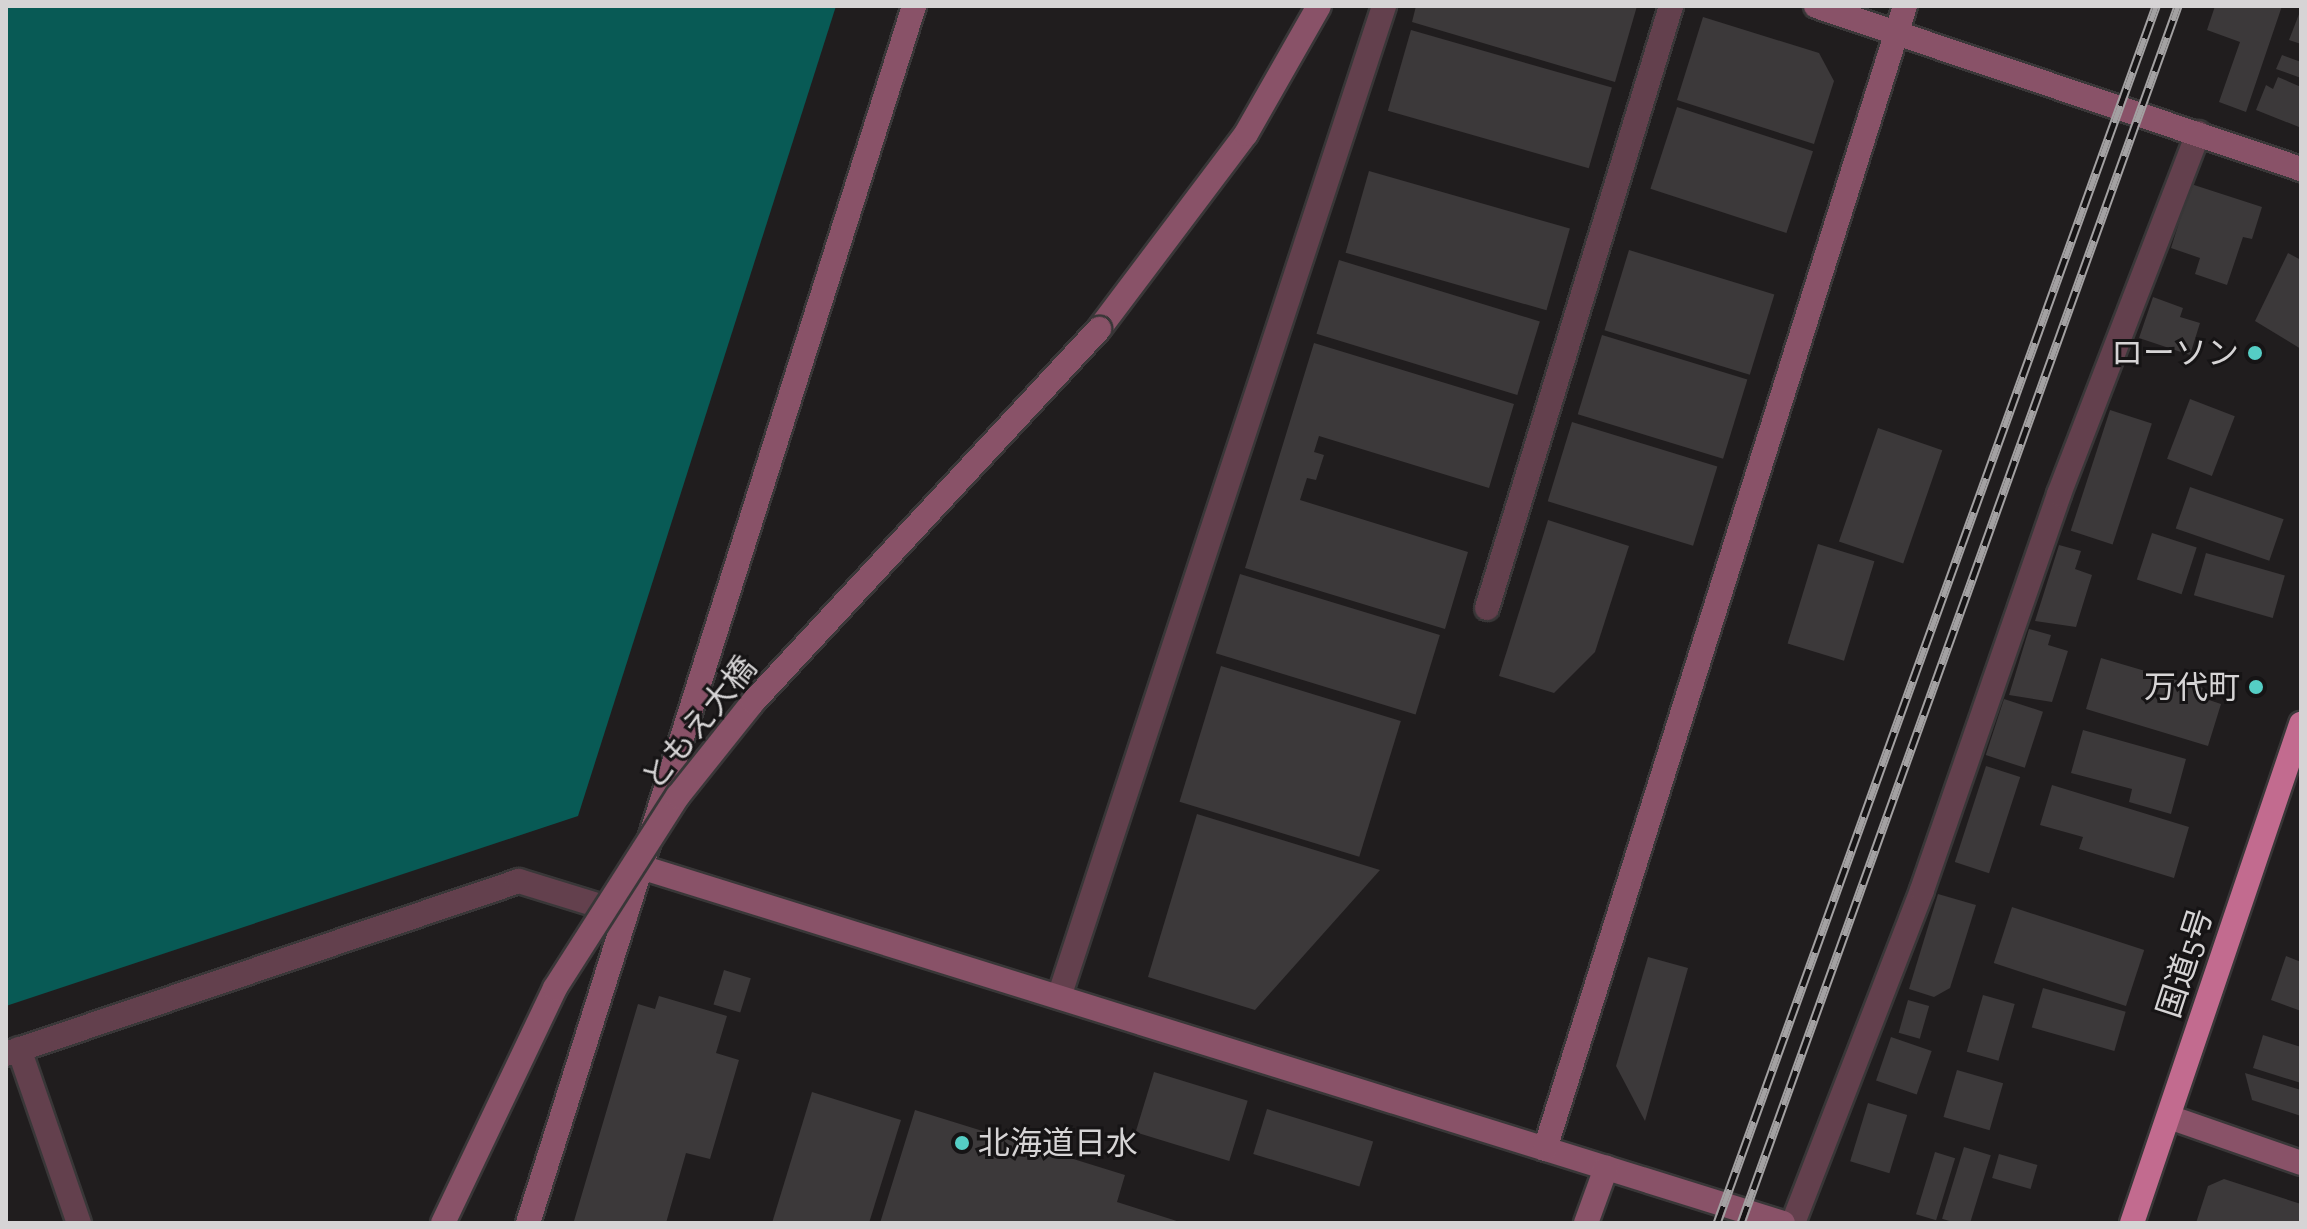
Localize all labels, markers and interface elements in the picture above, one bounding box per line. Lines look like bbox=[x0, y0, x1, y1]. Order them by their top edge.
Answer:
place label: ローソン bbox=[2111, 334, 2239, 372]
marker: ローソン bbox=[2246, 344, 2264, 362]
street label: ともえ大橋 bbox=[634, 649, 764, 797]
place label: 万代町 bbox=[2144, 668, 2240, 706]
marker: 万代町 bbox=[2247, 678, 2265, 696]
street label: 国道5号 bbox=[2149, 904, 2221, 1022]
place label: 北海道日水 bbox=[978, 1124, 1138, 1162]
marker: 北海道日水 bbox=[953, 1134, 971, 1152]

